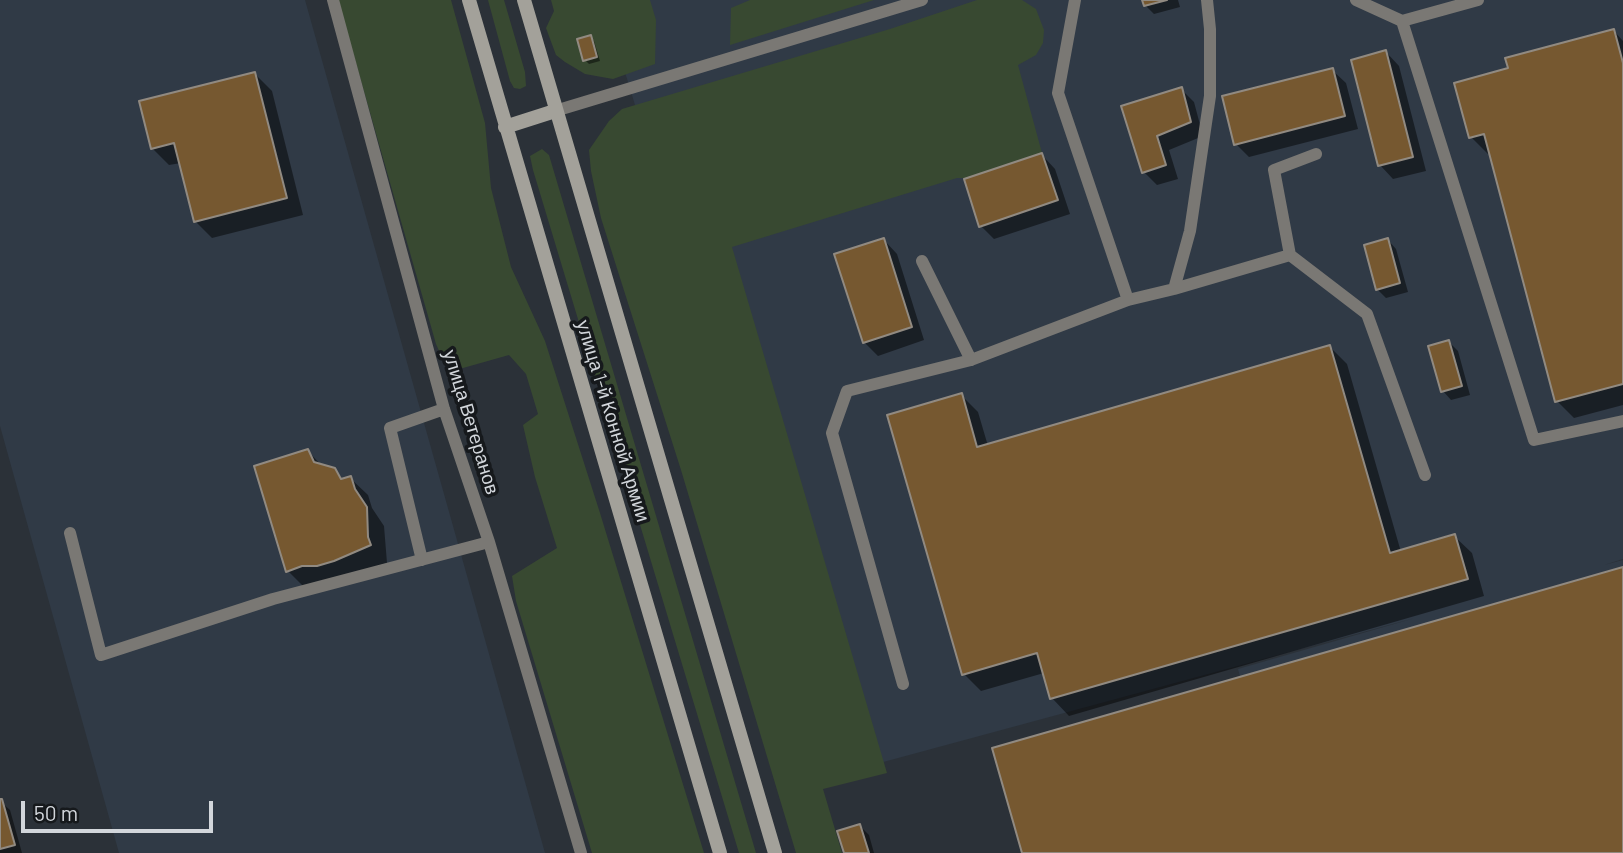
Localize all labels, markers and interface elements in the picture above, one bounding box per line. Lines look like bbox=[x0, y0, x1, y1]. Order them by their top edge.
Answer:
street label: улица 1-й Конной Армии bbox=[571, 317, 655, 525]
street label: улица Ветеранов bbox=[438, 347, 504, 497]
scale bar bbox=[24, 786, 217, 830]
text: 50 m bbox=[34, 800, 78, 825]

